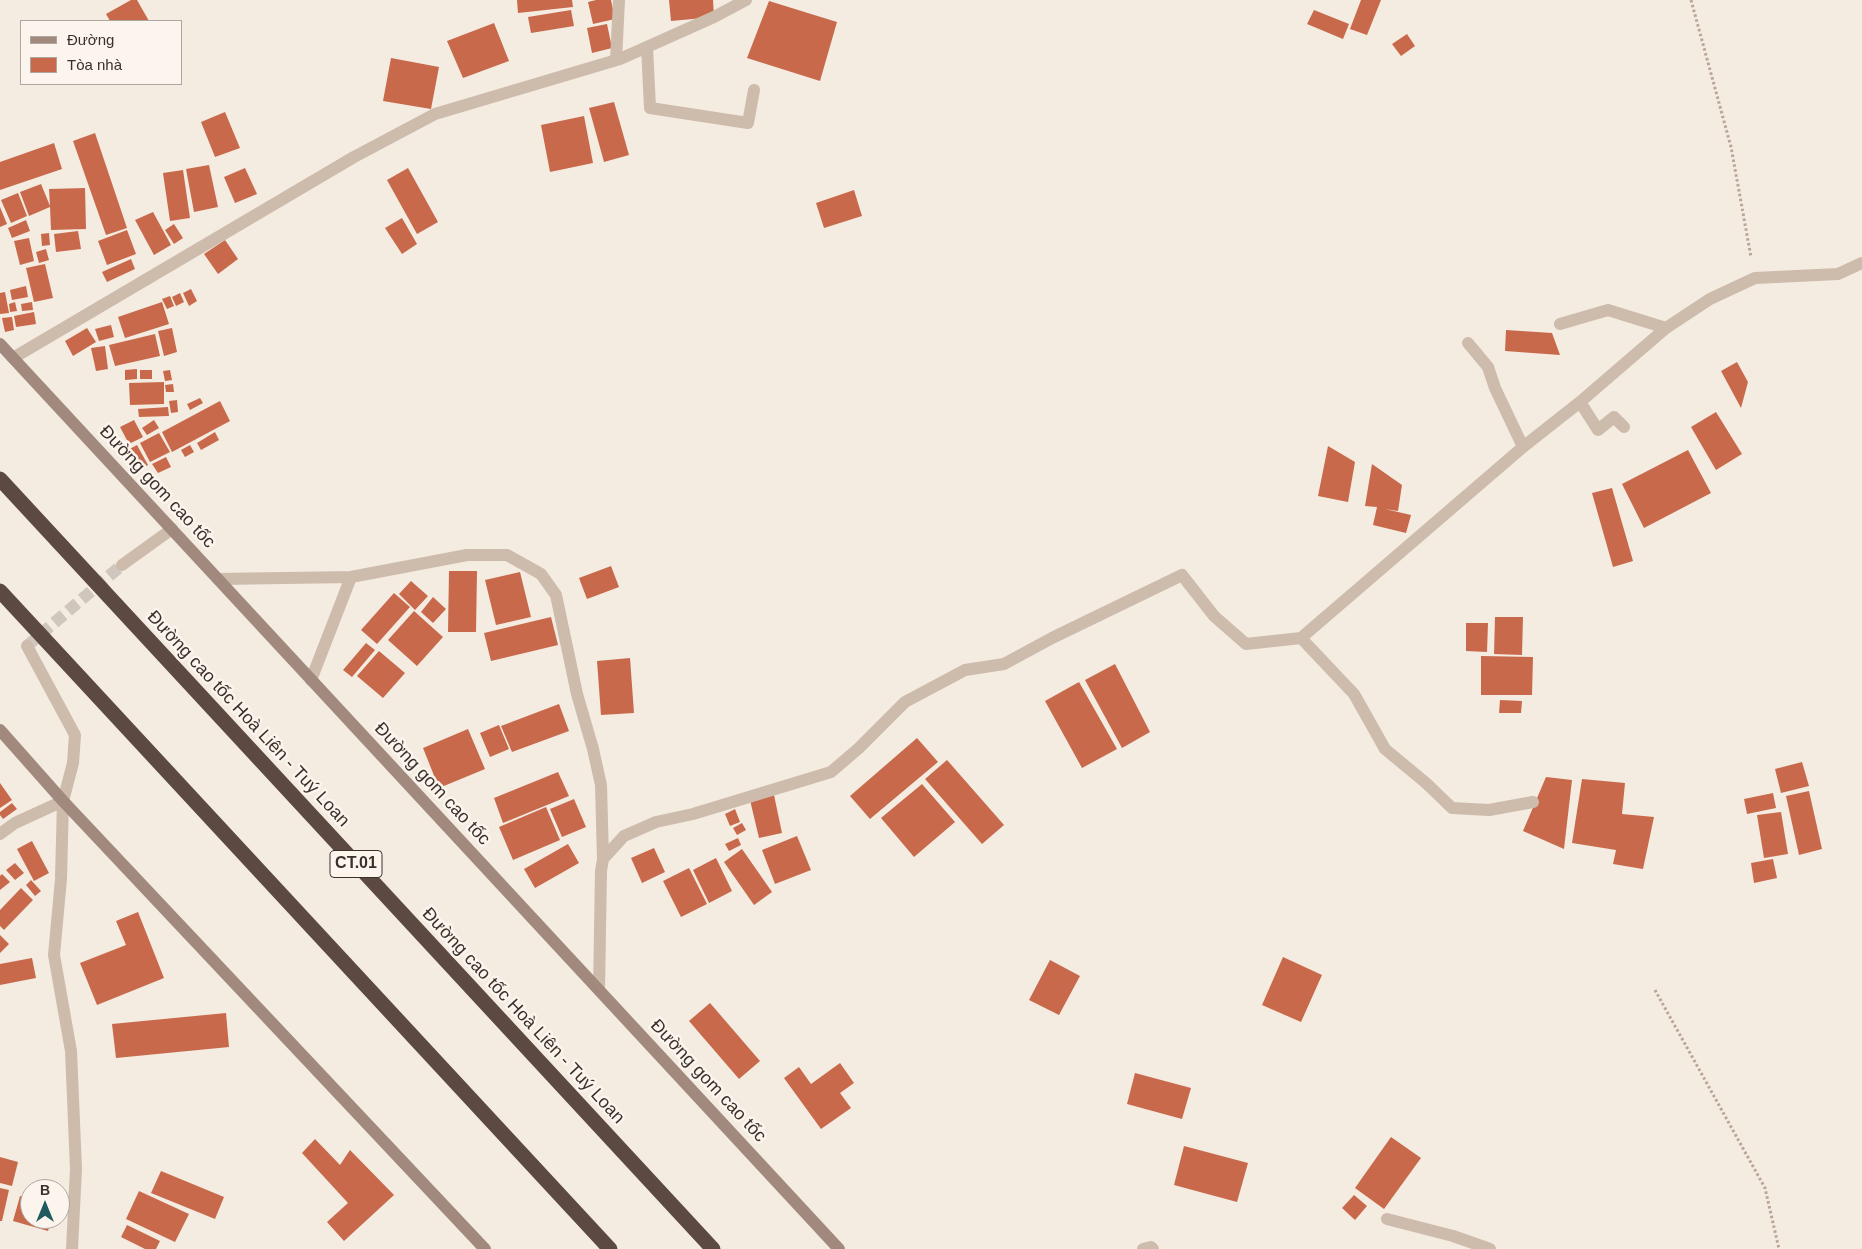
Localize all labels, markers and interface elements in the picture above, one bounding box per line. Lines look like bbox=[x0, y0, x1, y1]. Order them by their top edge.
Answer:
legend bbox=[20, 20, 182, 85]
text: Đường bbox=[67, 31, 114, 48]
text: Tòa nhà bbox=[67, 56, 122, 73]
street label: Đường gom cao tốc bbox=[95, 421, 219, 553]
street label: Đường cao tốc Hoà Liên - Tuý Loan bbox=[142, 607, 354, 831]
street label: Đường gom cao tốc bbox=[370, 718, 494, 850]
road number: CT.01 bbox=[330, 851, 382, 878]
street label: Đường cao tốc Hoà Liên - Tuý Loan bbox=[417, 904, 629, 1128]
street label: Đường gom cao tốc bbox=[646, 1015, 770, 1147]
north arrow bbox=[20, 1179, 70, 1229]
text: B bbox=[40, 1182, 50, 1198]

